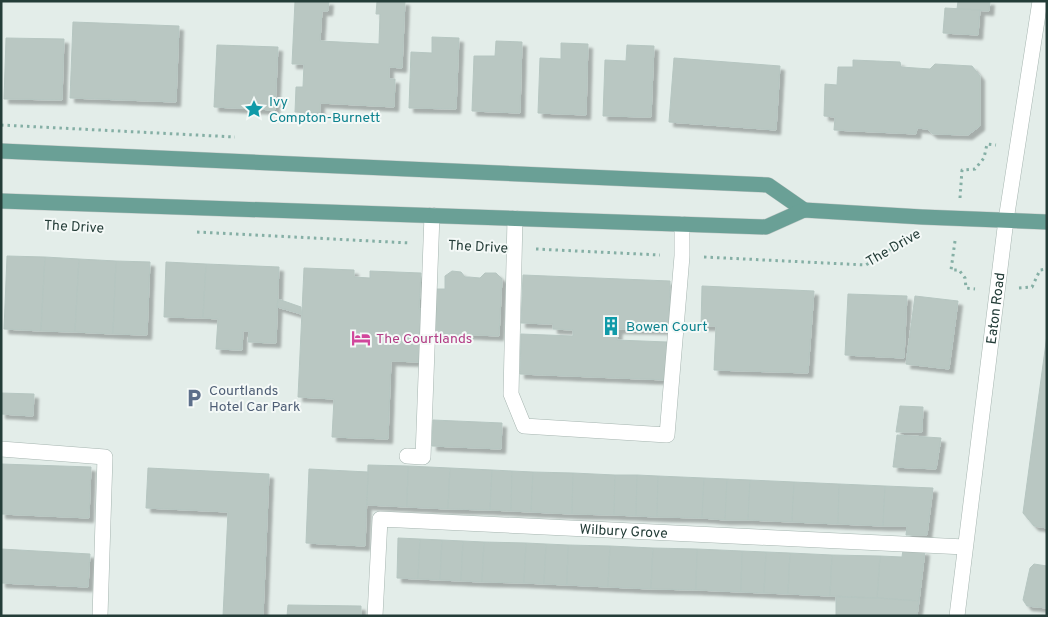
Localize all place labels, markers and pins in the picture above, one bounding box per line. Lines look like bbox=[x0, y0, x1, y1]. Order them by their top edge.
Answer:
place label: Ivy Compton-Burnett bbox=[269, 94, 380, 127]
place icon: Ivy Compton-Burnett bbox=[243, 98, 265, 120]
building icon: Bowen Court bbox=[600, 315, 622, 337]
place label: Bowen Court bbox=[626, 319, 708, 336]
hotel icon: The Courtlands bbox=[350, 327, 372, 349]
place label: The Courtlands bbox=[376, 331, 472, 348]
place label: Courtlands Hotel Car Park bbox=[209, 383, 300, 416]
parking icon: Courtlands Hotel Car Park bbox=[183, 387, 205, 409]

